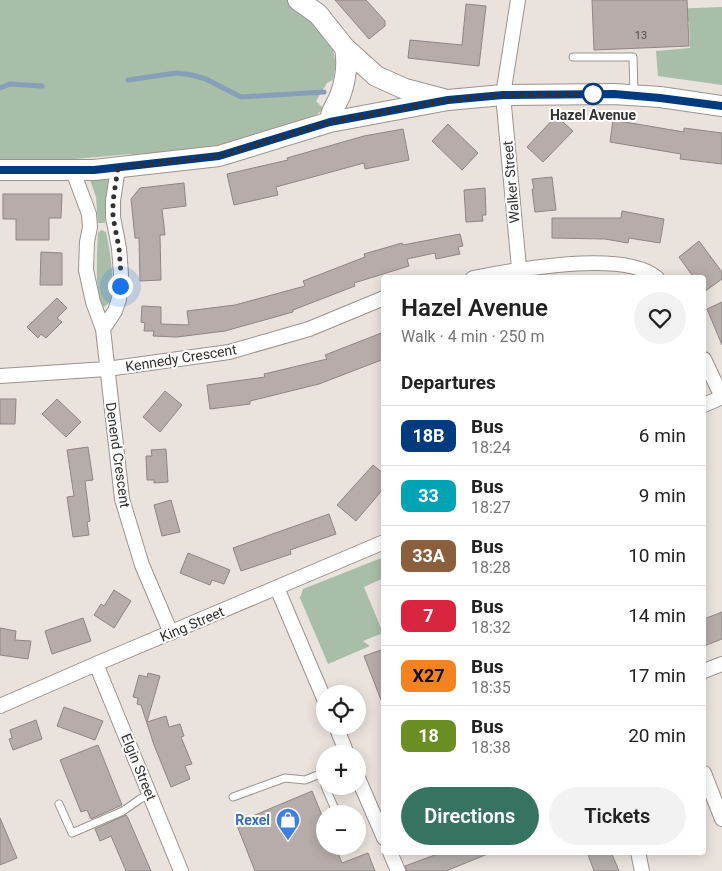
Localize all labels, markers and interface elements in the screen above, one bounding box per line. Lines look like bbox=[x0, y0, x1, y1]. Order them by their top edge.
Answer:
house number: 13 bbox=[635, 29, 647, 42]
marker: Hazel Avenue bbox=[582, 83, 604, 105]
place label: Hazel Avenue bbox=[550, 107, 636, 123]
street label: Walker Street bbox=[499, 140, 523, 224]
your location bbox=[108, 274, 133, 299]
button: heart bbox=[634, 292, 686, 344]
text: Hazel Avenue bbox=[401, 294, 548, 322]
text: Walk · 4 min · 250 m bbox=[401, 327, 545, 346]
street label: Kennedy Crescent bbox=[124, 341, 238, 375]
text: Departures bbox=[401, 371, 496, 394]
street label: Denend Crescent bbox=[103, 401, 133, 509]
text: Bus bbox=[471, 415, 504, 438]
text: 6 min bbox=[639, 424, 686, 447]
text: 18B bbox=[412, 425, 445, 446]
text: 18:24 bbox=[471, 438, 511, 457]
text: Bus bbox=[471, 475, 504, 498]
text: 9 min bbox=[639, 484, 686, 507]
text: 33 bbox=[418, 485, 439, 506]
text: 18:27 bbox=[471, 498, 511, 517]
text: Bus bbox=[471, 535, 504, 558]
text: 10 min bbox=[628, 544, 686, 567]
text: 33A bbox=[412, 545, 445, 566]
text: 18:28 bbox=[471, 558, 511, 577]
text: Bus bbox=[471, 595, 504, 618]
street label: King Street bbox=[157, 603, 227, 645]
text: 14 min bbox=[628, 604, 686, 627]
text: 7 bbox=[423, 605, 434, 626]
text: 18:32 bbox=[471, 618, 511, 637]
text: Bus bbox=[471, 655, 504, 678]
text: 17 min bbox=[628, 664, 686, 687]
text: X27 bbox=[412, 665, 445, 686]
text: 18:35 bbox=[471, 678, 511, 697]
map controls bbox=[316, 685, 366, 855]
button: locate bbox=[316, 685, 366, 735]
text: Bus bbox=[471, 715, 504, 738]
text: 20 min bbox=[628, 724, 686, 747]
text: 18 bbox=[418, 725, 439, 746]
street label: Elgin Street bbox=[118, 731, 160, 803]
text: 18:38 bbox=[471, 738, 511, 757]
button: + bbox=[316, 745, 366, 795]
button: Directions bbox=[401, 787, 539, 845]
button: Tickets bbox=[549, 787, 686, 845]
button: − bbox=[316, 805, 366, 855]
shop icon: Rexel bbox=[275, 807, 301, 841]
place label: Rexel bbox=[235, 812, 270, 828]

